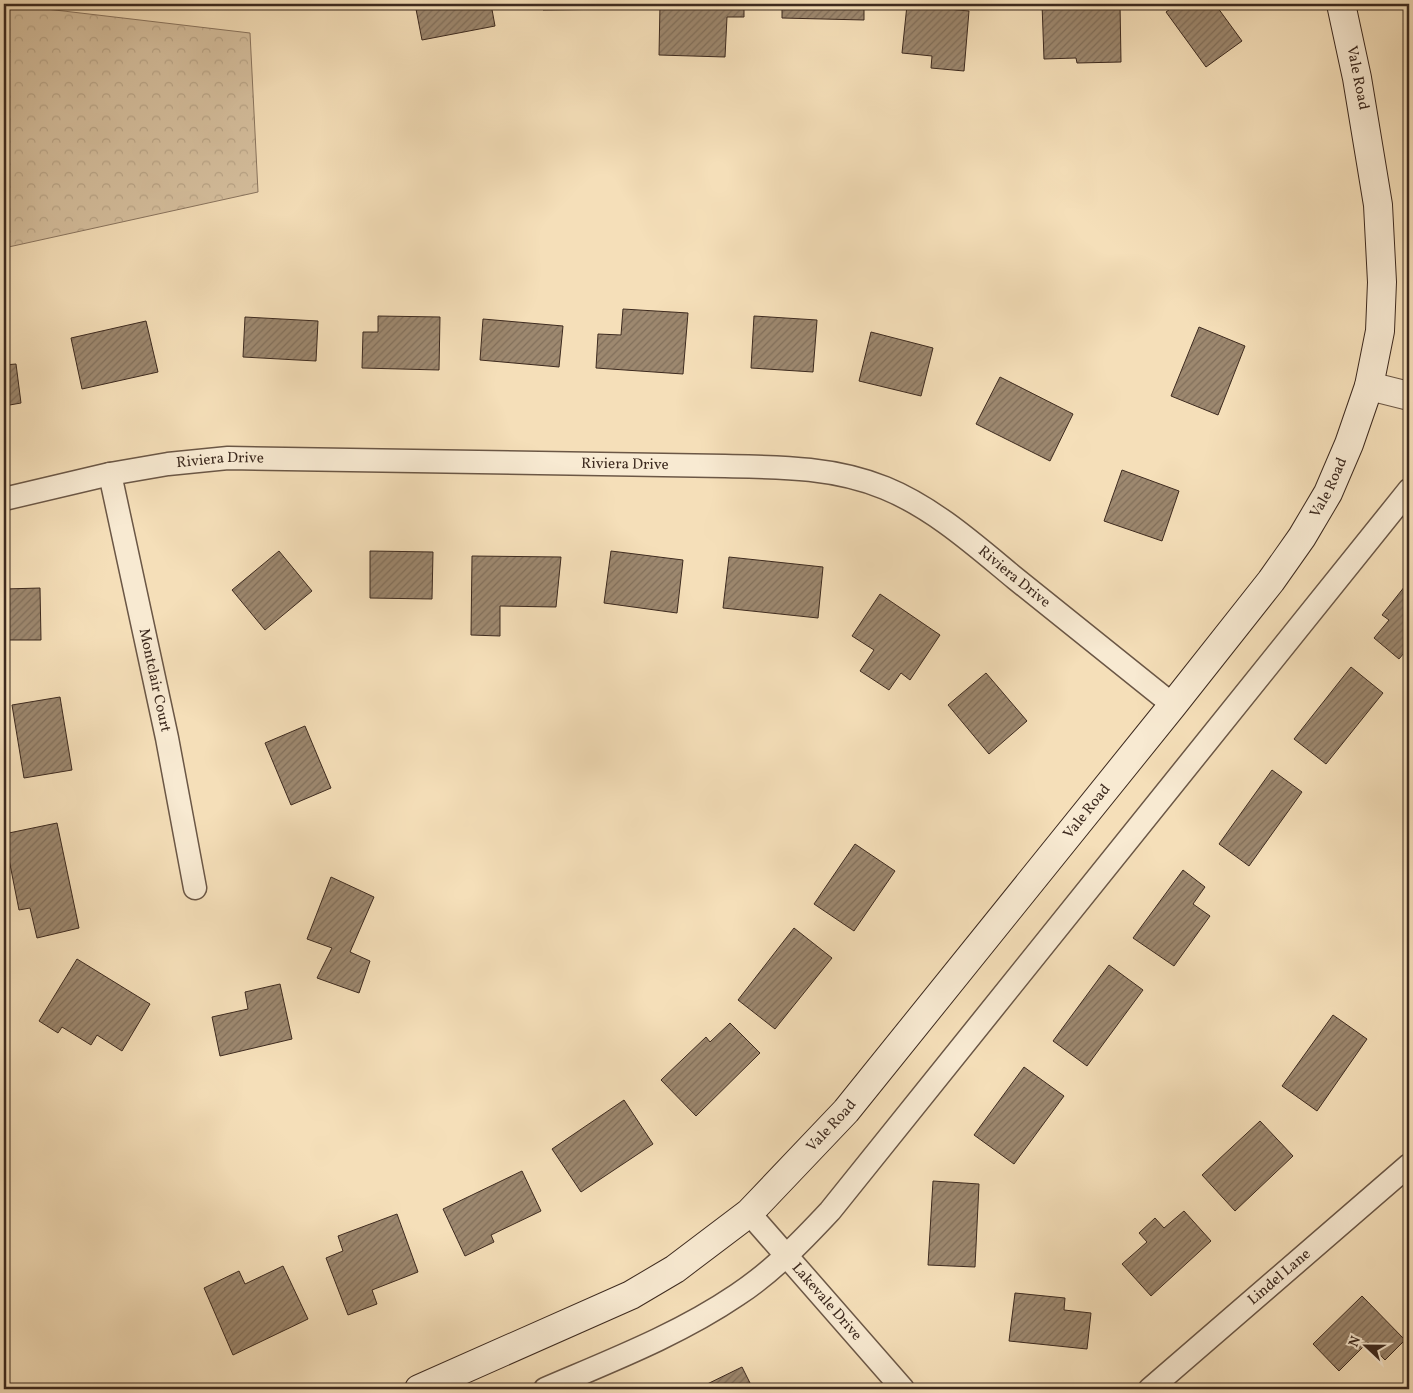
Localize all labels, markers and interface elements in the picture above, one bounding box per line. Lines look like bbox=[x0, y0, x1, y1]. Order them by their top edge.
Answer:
street label: Vale Road bbox=[1341, 44, 1373, 112]
street label: Riviera Drive bbox=[175, 447, 264, 474]
street label: Riviera Drive bbox=[581, 453, 669, 476]
street label: Vale Road bbox=[1305, 454, 1352, 522]
street label: Riviera Drive bbox=[973, 541, 1055, 613]
street label: Montclair Court bbox=[133, 626, 176, 734]
street label: Vale Road bbox=[1059, 780, 1116, 843]
street label: Vale Road bbox=[802, 1095, 862, 1157]
street label: Lindel Lane bbox=[1243, 1244, 1315, 1310]
street label: Lakevale Drive bbox=[787, 1258, 867, 1345]
north arrow bbox=[1340, 1320, 1390, 1370]
text: N bbox=[1345, 1333, 1366, 1350]

